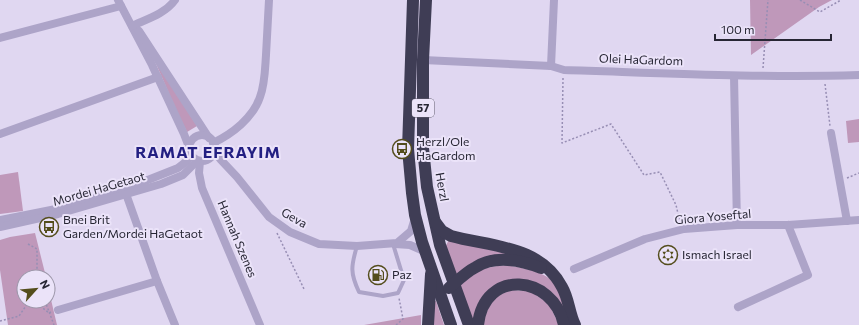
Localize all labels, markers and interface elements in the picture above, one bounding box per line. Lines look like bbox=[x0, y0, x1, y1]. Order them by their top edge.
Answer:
scale bar bbox=[715, 16, 831, 42]
text: 100 m bbox=[721, 22, 755, 36]
street label: Olei HaGardom bbox=[599, 51, 683, 67]
road number: 57 bbox=[412, 99, 434, 117]
place label: Herzl/Ole HaGardom bbox=[416, 134, 476, 162]
bus stop icon: Herzl/Ole HaGardom bbox=[391, 138, 413, 160]
district label: RAMAT EFRAYIM bbox=[135, 142, 281, 161]
street label: Mordei HaGetaot bbox=[51, 168, 147, 208]
street label: Herzl bbox=[434, 171, 452, 202]
street label: Hannah Szenes bbox=[215, 198, 260, 279]
street label: Geva bbox=[279, 204, 310, 230]
street label: Giora Yoseftal bbox=[674, 206, 752, 226]
place label: Bnei Brit Garden/Mordei HaGetaot bbox=[63, 212, 203, 240]
bus stop icon: Bnei Brit Garden/Mordei HaGetaot bbox=[38, 216, 60, 238]
synagogue icon: Ismach Israel bbox=[657, 244, 679, 266]
place label: Ismach Israel bbox=[682, 247, 752, 261]
fuel station icon: Paz bbox=[367, 264, 389, 286]
place label: Paz bbox=[392, 267, 412, 281]
north arrow bbox=[16, 269, 56, 309]
text: N bbox=[38, 278, 53, 291]

